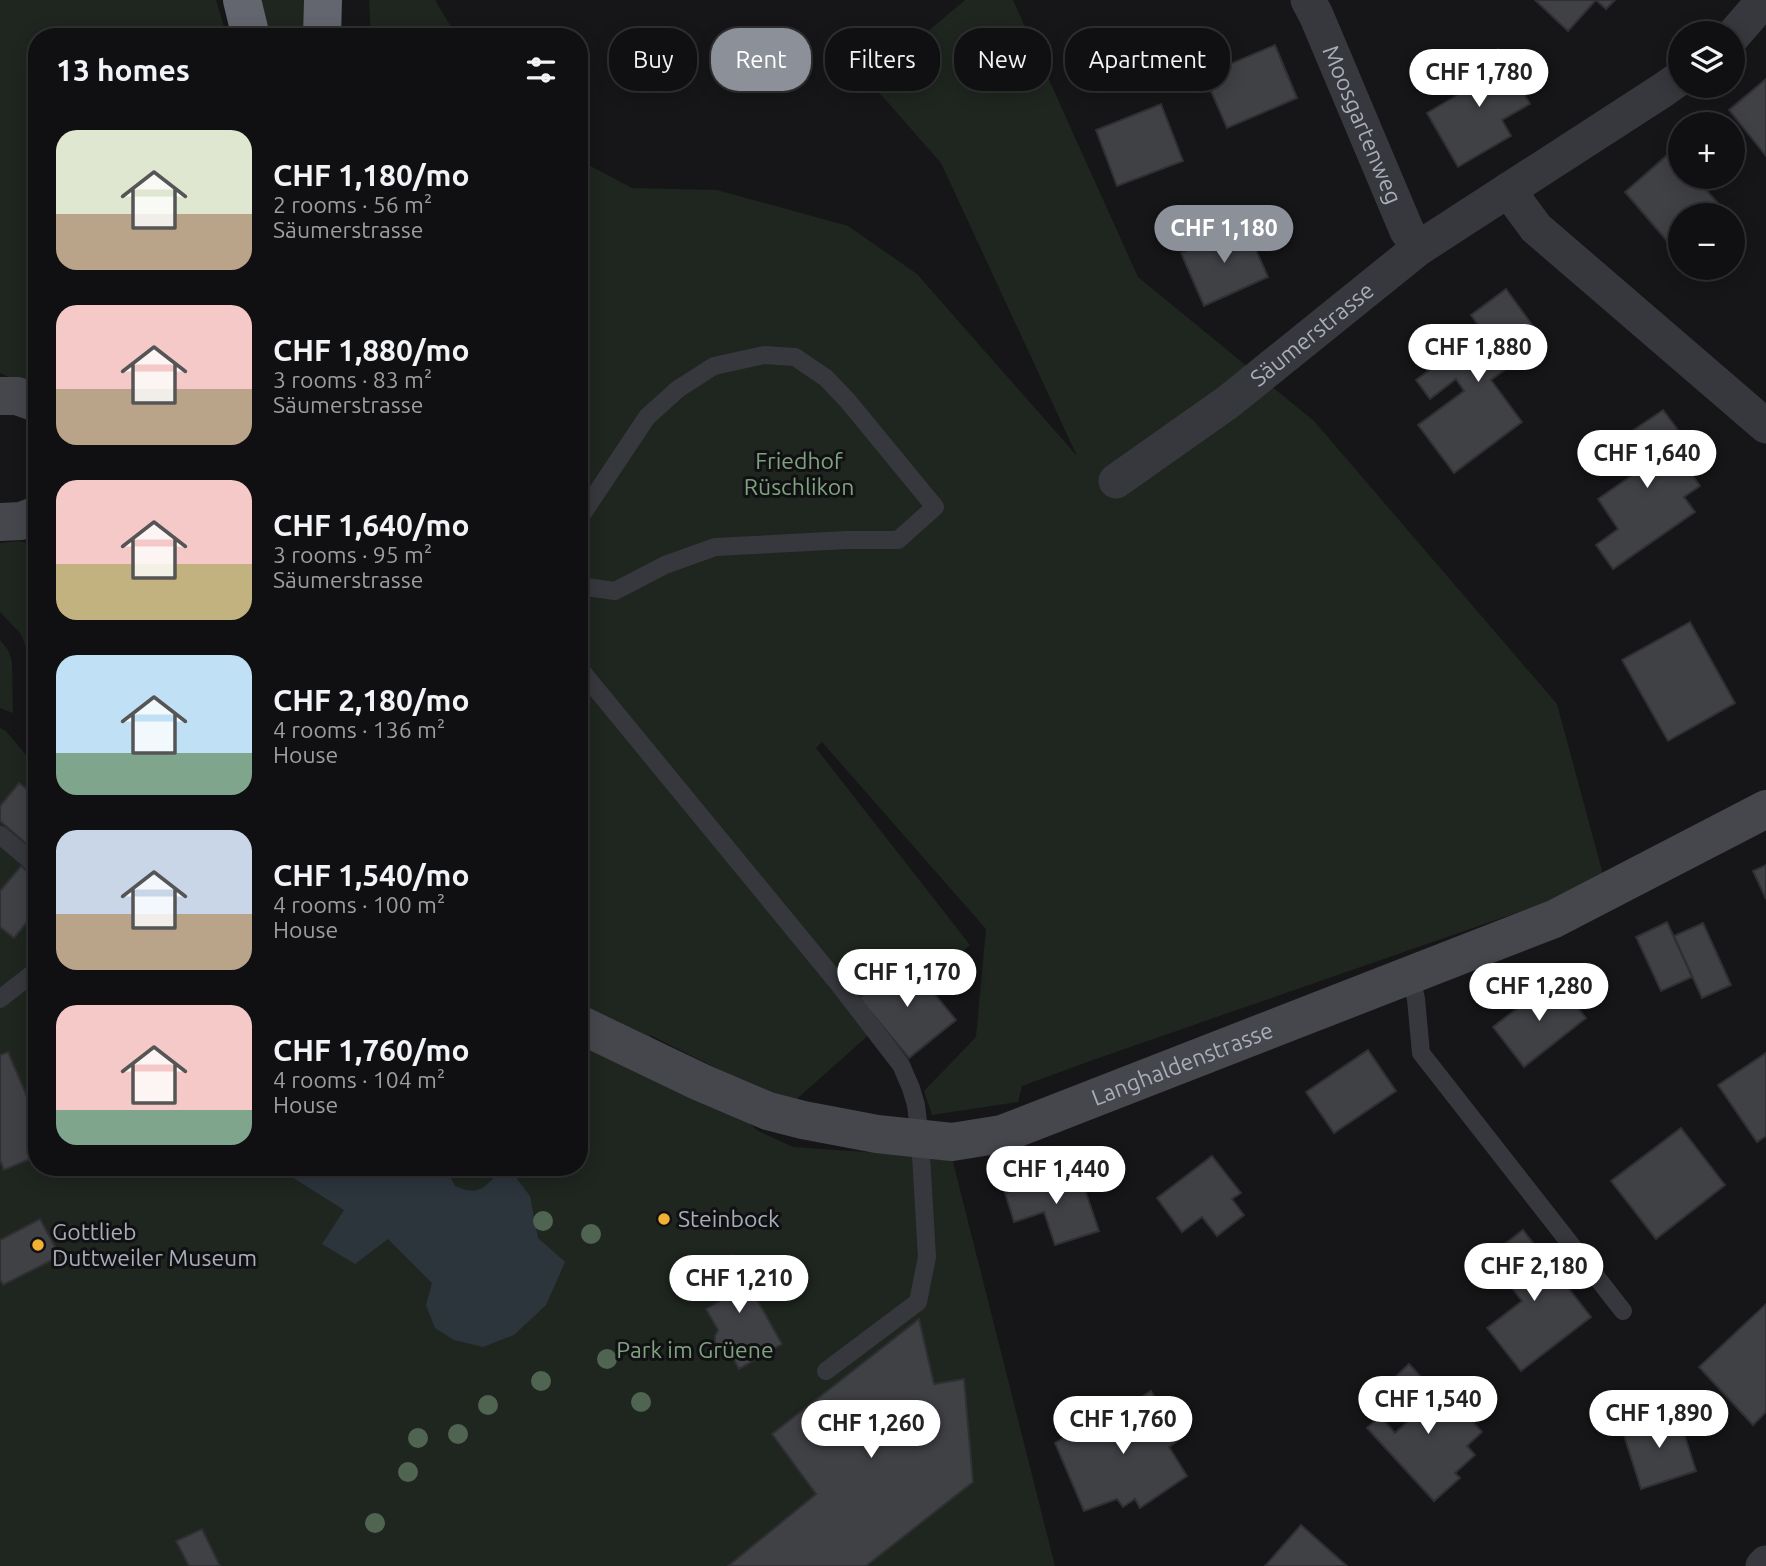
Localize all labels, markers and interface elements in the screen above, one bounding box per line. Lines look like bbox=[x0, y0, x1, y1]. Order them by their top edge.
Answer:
map controls bbox=[1668, 21, 1745, 280]
button: layers bbox=[1668, 21, 1745, 98]
chip: Buy bbox=[609, 28, 697, 91]
chip: Rent bbox=[711, 28, 811, 91]
chip: Filters bbox=[825, 28, 940, 91]
chip: New bbox=[954, 28, 1051, 91]
chip: Apartment bbox=[1065, 28, 1230, 91]
street label: Moosgartenweg bbox=[1318, 42, 1407, 207]
pin: CHF 1,780 bbox=[1399, 50, 1559, 109]
icon: filters bbox=[522, 51, 560, 89]
text: 13 homes bbox=[56, 53, 190, 87]
text: CHF 1,780 bbox=[1425, 59, 1533, 84]
button: + bbox=[1668, 112, 1745, 189]
icon: home bbox=[112, 158, 196, 242]
text: CHF 1,180/mo bbox=[273, 158, 469, 192]
text: 2 rooms · 56 m² bbox=[273, 192, 432, 217]
button: − bbox=[1668, 203, 1745, 280]
pin: CHF 1,180 bbox=[1144, 205, 1304, 265]
text: CHF 1,180 bbox=[1170, 215, 1278, 240]
text: Säumerstrasse bbox=[273, 217, 424, 242]
street label: Säumerstrasse bbox=[1245, 277, 1378, 391]
pin: CHF 1,880 bbox=[1398, 324, 1558, 384]
icon: home bbox=[112, 333, 196, 417]
text: CHF 1,880/mo bbox=[273, 333, 469, 367]
text: CHF 1,880 bbox=[1424, 334, 1532, 359]
text: 3 rooms · 83 m² bbox=[273, 367, 432, 392]
text: Säumerstrasse bbox=[273, 392, 424, 417]
pin: CHF 1,640 bbox=[1567, 430, 1727, 490]
text: CHF 1,640 bbox=[1593, 440, 1701, 465]
park label: Friedhof Rüschlikon bbox=[744, 448, 854, 499]
icon: home bbox=[112, 508, 196, 592]
text: CHF 1,640/mo bbox=[273, 508, 469, 542]
text: 3 rooms · 95 m² bbox=[273, 542, 432, 567]
text: Säumerstrasse bbox=[273, 567, 424, 592]
icon: home bbox=[112, 683, 196, 767]
text: CHF 2,180/mo bbox=[273, 683, 469, 717]
text: 4 rooms · 136 m² bbox=[273, 717, 445, 742]
text: House bbox=[273, 742, 338, 767]
icon: home bbox=[112, 858, 196, 942]
text: CHF 1,540/mo bbox=[273, 858, 469, 892]
text: 4 rooms · 100 m² bbox=[273, 892, 445, 917]
text: House bbox=[273, 917, 338, 942]
pin: CHF 1,170 bbox=[827, 950, 987, 1009]
text: CHF 1,170 bbox=[853, 959, 961, 984]
pin: CHF 1,280 bbox=[1459, 964, 1619, 1023]
text: CHF 1,280 bbox=[1485, 973, 1593, 998]
street label: Langhaldenstrasse bbox=[1088, 1017, 1276, 1110]
icon: home bbox=[112, 1033, 196, 1117]
text: CHF 1,760/mo bbox=[273, 1033, 469, 1067]
text: 4 rooms · 104 m² bbox=[273, 1067, 445, 1092]
text: House bbox=[273, 1092, 338, 1117]
pin: CHF 1,440 bbox=[976, 1146, 1136, 1206]
text: CHF 1,440 bbox=[1002, 1156, 1110, 1181]
place label: Steinbock bbox=[678, 1206, 780, 1231]
marker: Steinbock bbox=[656, 1211, 672, 1227]
place label: Gottlieb Duttweiler Museum bbox=[52, 1219, 257, 1270]
marker: Gottlieb Duttweiler Museum bbox=[30, 1237, 46, 1253]
pin: CHF 2,180 bbox=[1454, 1244, 1614, 1303]
text: CHF 2,180 bbox=[1480, 1253, 1588, 1278]
pin: CHF 1,210 bbox=[659, 1256, 819, 1315]
text: CHF 1,210 bbox=[685, 1265, 793, 1290]
park label: Park im Grüene bbox=[616, 1337, 774, 1362]
pin: CHF 1,540 bbox=[1348, 1376, 1508, 1436]
text: CHF 1,540 bbox=[1374, 1386, 1482, 1411]
pin: CHF 1,890 bbox=[1579, 1390, 1739, 1450]
pin: CHF 1,760 bbox=[1043, 1396, 1203, 1456]
pin: CHF 1,260 bbox=[791, 1400, 951, 1460]
text: CHF 1,890 bbox=[1605, 1400, 1713, 1425]
text: CHF 1,760 bbox=[1069, 1406, 1177, 1431]
text: CHF 1,260 bbox=[817, 1410, 925, 1435]

